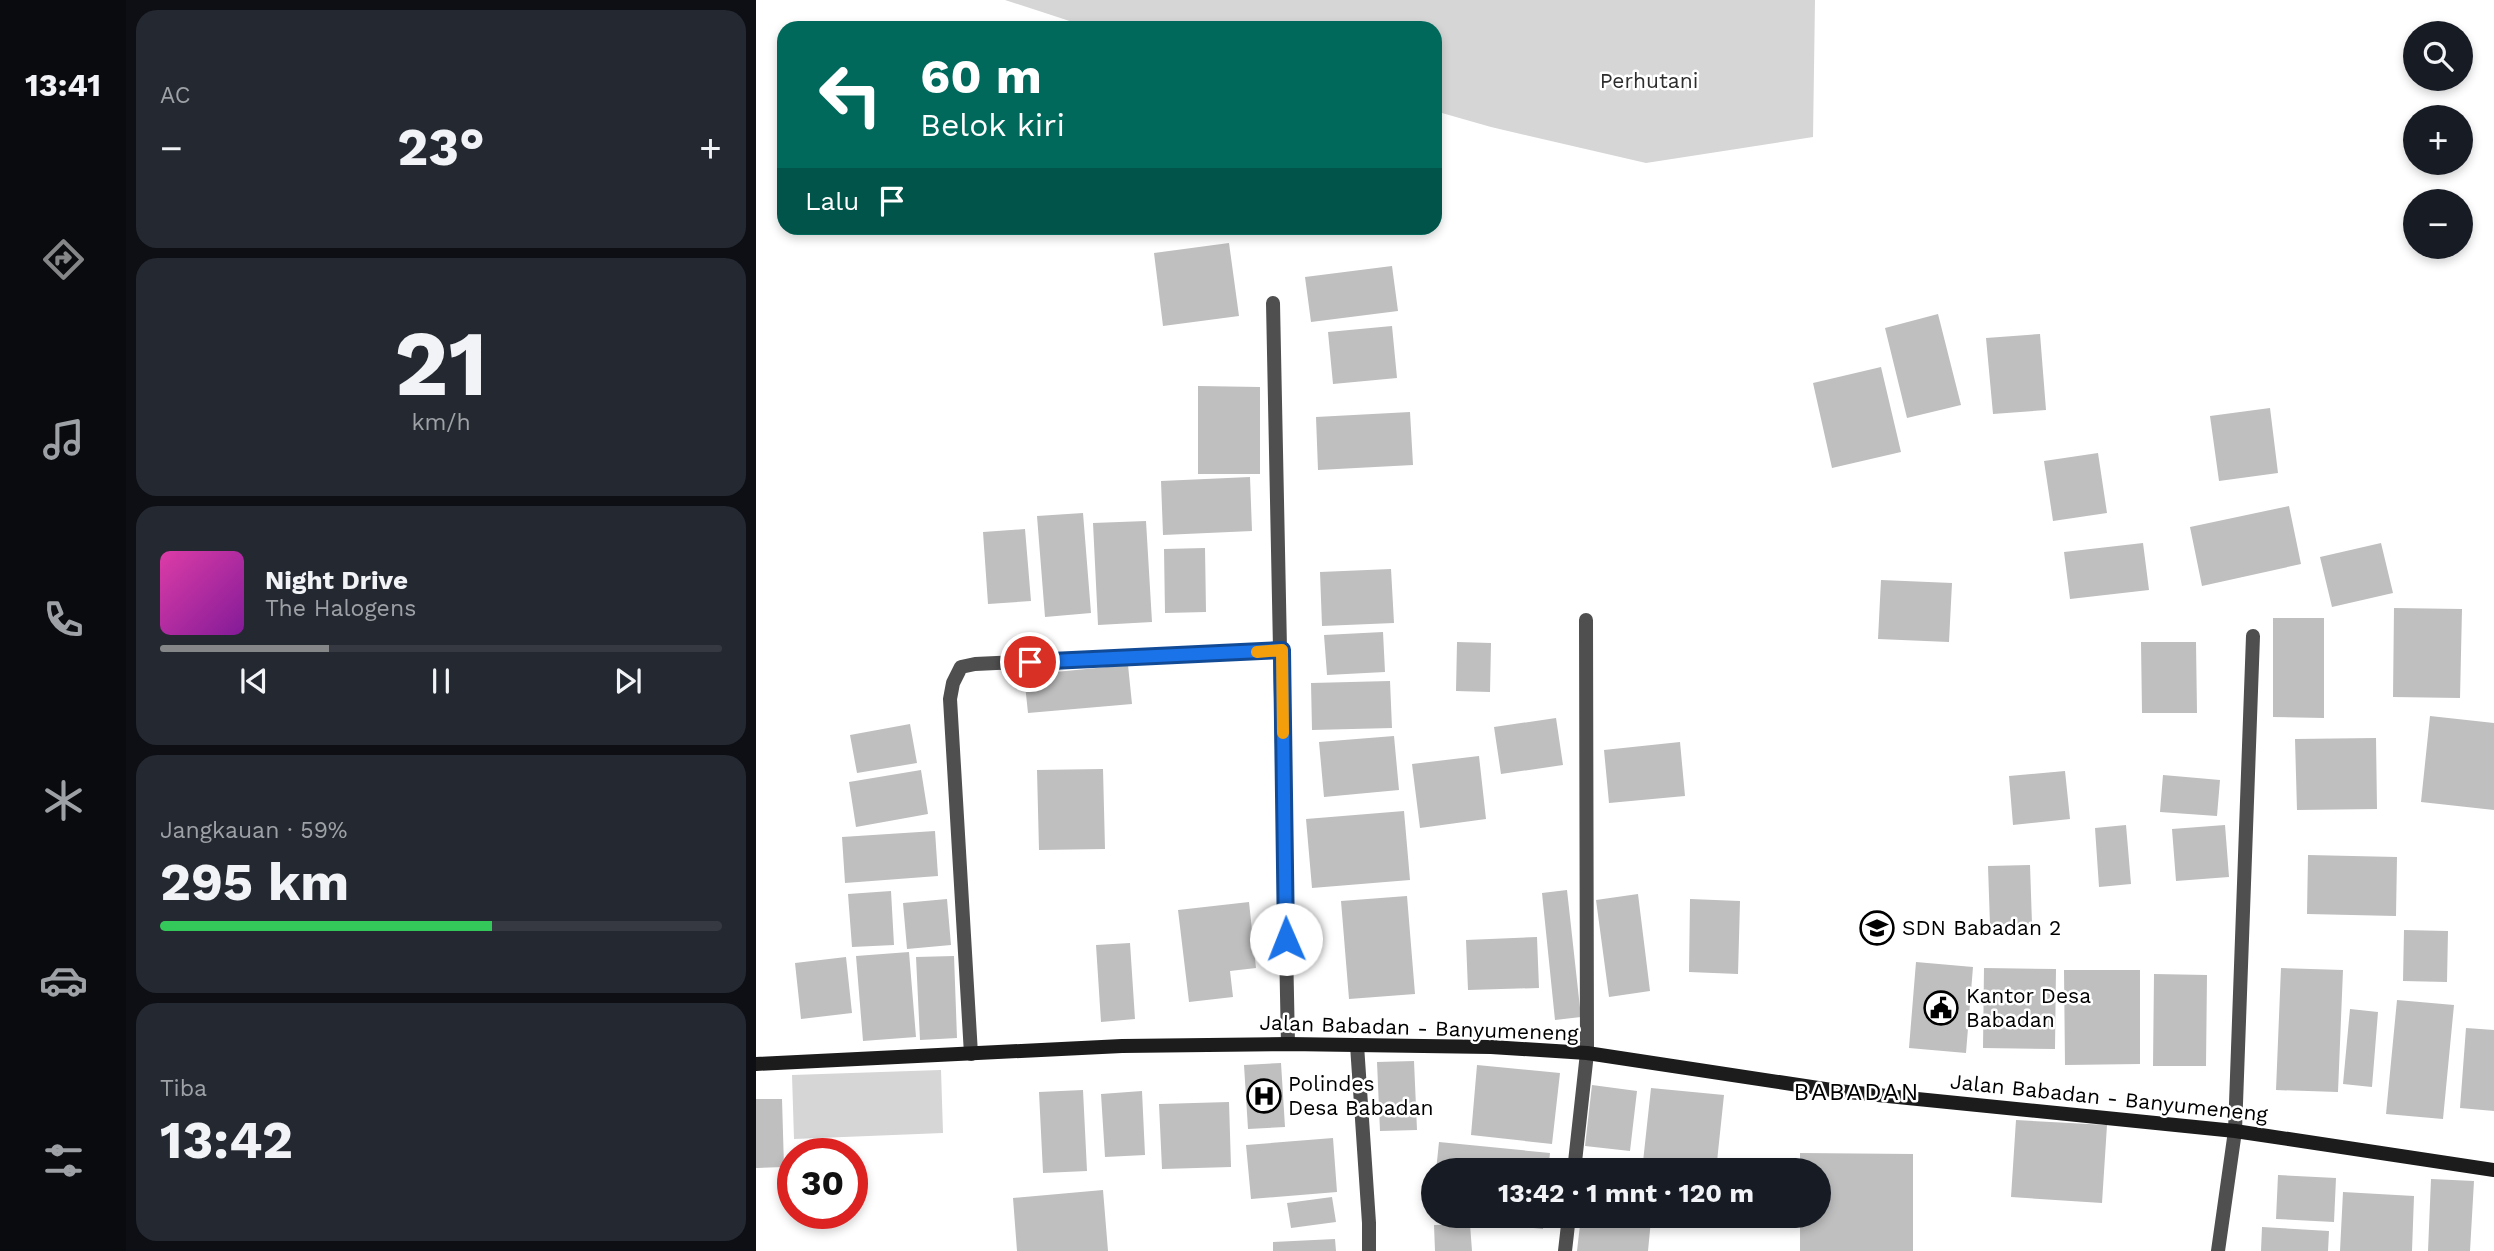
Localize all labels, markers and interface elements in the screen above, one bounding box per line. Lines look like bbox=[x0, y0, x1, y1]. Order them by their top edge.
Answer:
map controls bbox=[2403, 21, 2473, 259]
button: search bbox=[2403, 21, 2473, 91]
text: 60 m bbox=[920, 47, 1042, 105]
icon: left bbox=[805, 49, 896, 140]
text: 13:41 bbox=[25, 66, 101, 104]
park label: Perhutani bbox=[1600, 68, 1698, 93]
text: AC bbox=[160, 82, 190, 109]
button: + bbox=[2403, 105, 2473, 175]
text: Belok kiri bbox=[920, 106, 1065, 144]
text: 23° bbox=[397, 117, 485, 178]
text: − bbox=[160, 126, 183, 170]
text: + bbox=[699, 126, 722, 170]
icon: arrive bbox=[873, 182, 911, 220]
text: Lalu bbox=[805, 186, 859, 216]
button: − bbox=[2403, 189, 2473, 259]
icon: directions bbox=[39, 235, 88, 284]
text: 21 bbox=[394, 310, 488, 417]
text: km/h bbox=[411, 409, 471, 436]
icon: music bbox=[39, 415, 88, 464]
text: Night Drive bbox=[265, 565, 408, 595]
icon: phone bbox=[39, 595, 88, 644]
text: The Halogens bbox=[265, 595, 416, 622]
pin bbox=[1000, 632, 1060, 692]
icon: arrive bbox=[1011, 643, 1049, 681]
icon: previous bbox=[235, 662, 273, 700]
icon: pause bbox=[422, 662, 460, 700]
icon: next bbox=[609, 662, 647, 700]
icon: climate bbox=[39, 776, 88, 825]
text: Jangkauan · 59% bbox=[160, 817, 348, 844]
text: 295 km bbox=[160, 852, 349, 913]
position arrow bbox=[1249, 902, 1323, 976]
school or university icon: SDN Babadan 2 bbox=[1858, 909, 1896, 947]
place label: SDN Babadan 2 bbox=[1902, 915, 2061, 940]
icon: car bbox=[39, 956, 88, 1005]
place label: Kantor Desa Babadan bbox=[1966, 983, 2091, 1032]
public building icon: Kantor Desa Babadan bbox=[1922, 989, 1960, 1027]
street label: Jalan Babadan - Banyumeneng bbox=[1259, 1009, 1580, 1046]
street label: Jalan Babadan - Banyumeneng bbox=[1949, 1068, 2270, 1127]
place label: Polindes Desa Babadan bbox=[1288, 1071, 1434, 1120]
text: Tiba bbox=[160, 1075, 207, 1102]
hospital icon: Polindes Desa Babadan bbox=[1245, 1077, 1283, 1115]
district label: BABADAN bbox=[1794, 1078, 1920, 1106]
text: 13:42 bbox=[160, 1110, 293, 1171]
icon: filters bbox=[39, 1136, 88, 1185]
speed limit sign: 30 bbox=[777, 1138, 868, 1229]
text: 13:42 · 1 mnt · 120 m bbox=[1498, 1178, 1754, 1208]

